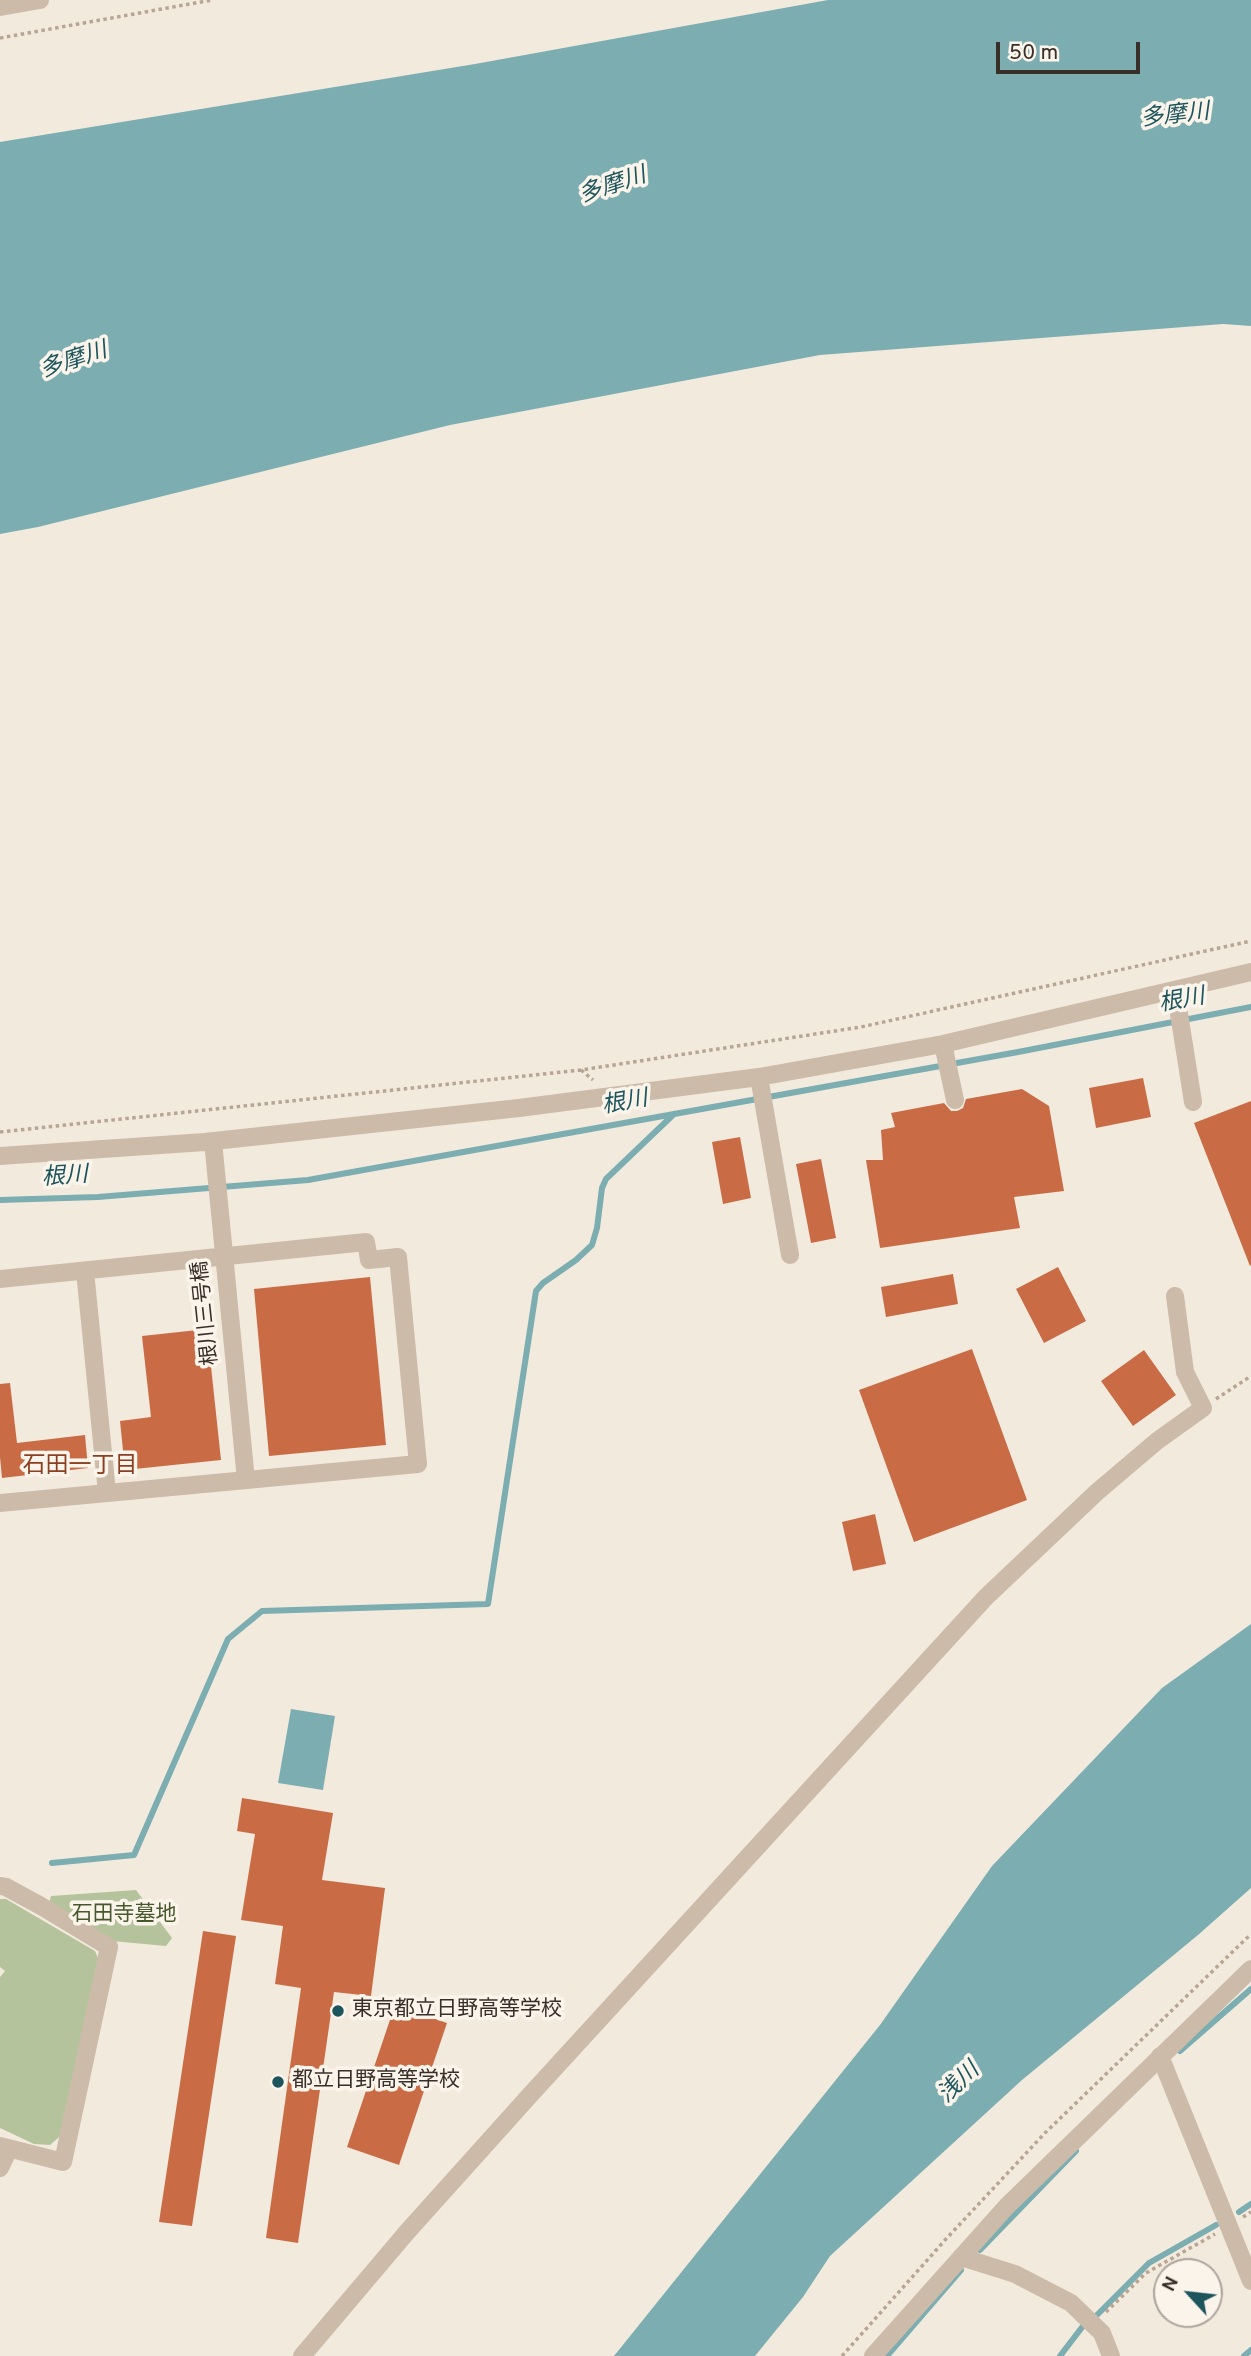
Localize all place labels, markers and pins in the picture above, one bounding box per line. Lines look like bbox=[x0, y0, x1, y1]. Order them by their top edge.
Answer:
place label: 東京都立日野高等学校 bbox=[352, 1998, 562, 2024]
marker: 東京都立日野高等学校 bbox=[330, 2003, 346, 2019]
place label: 都立日野高等学校 bbox=[292, 2069, 460, 2095]
marker: 都立日野高等学校 bbox=[270, 2074, 286, 2090]

